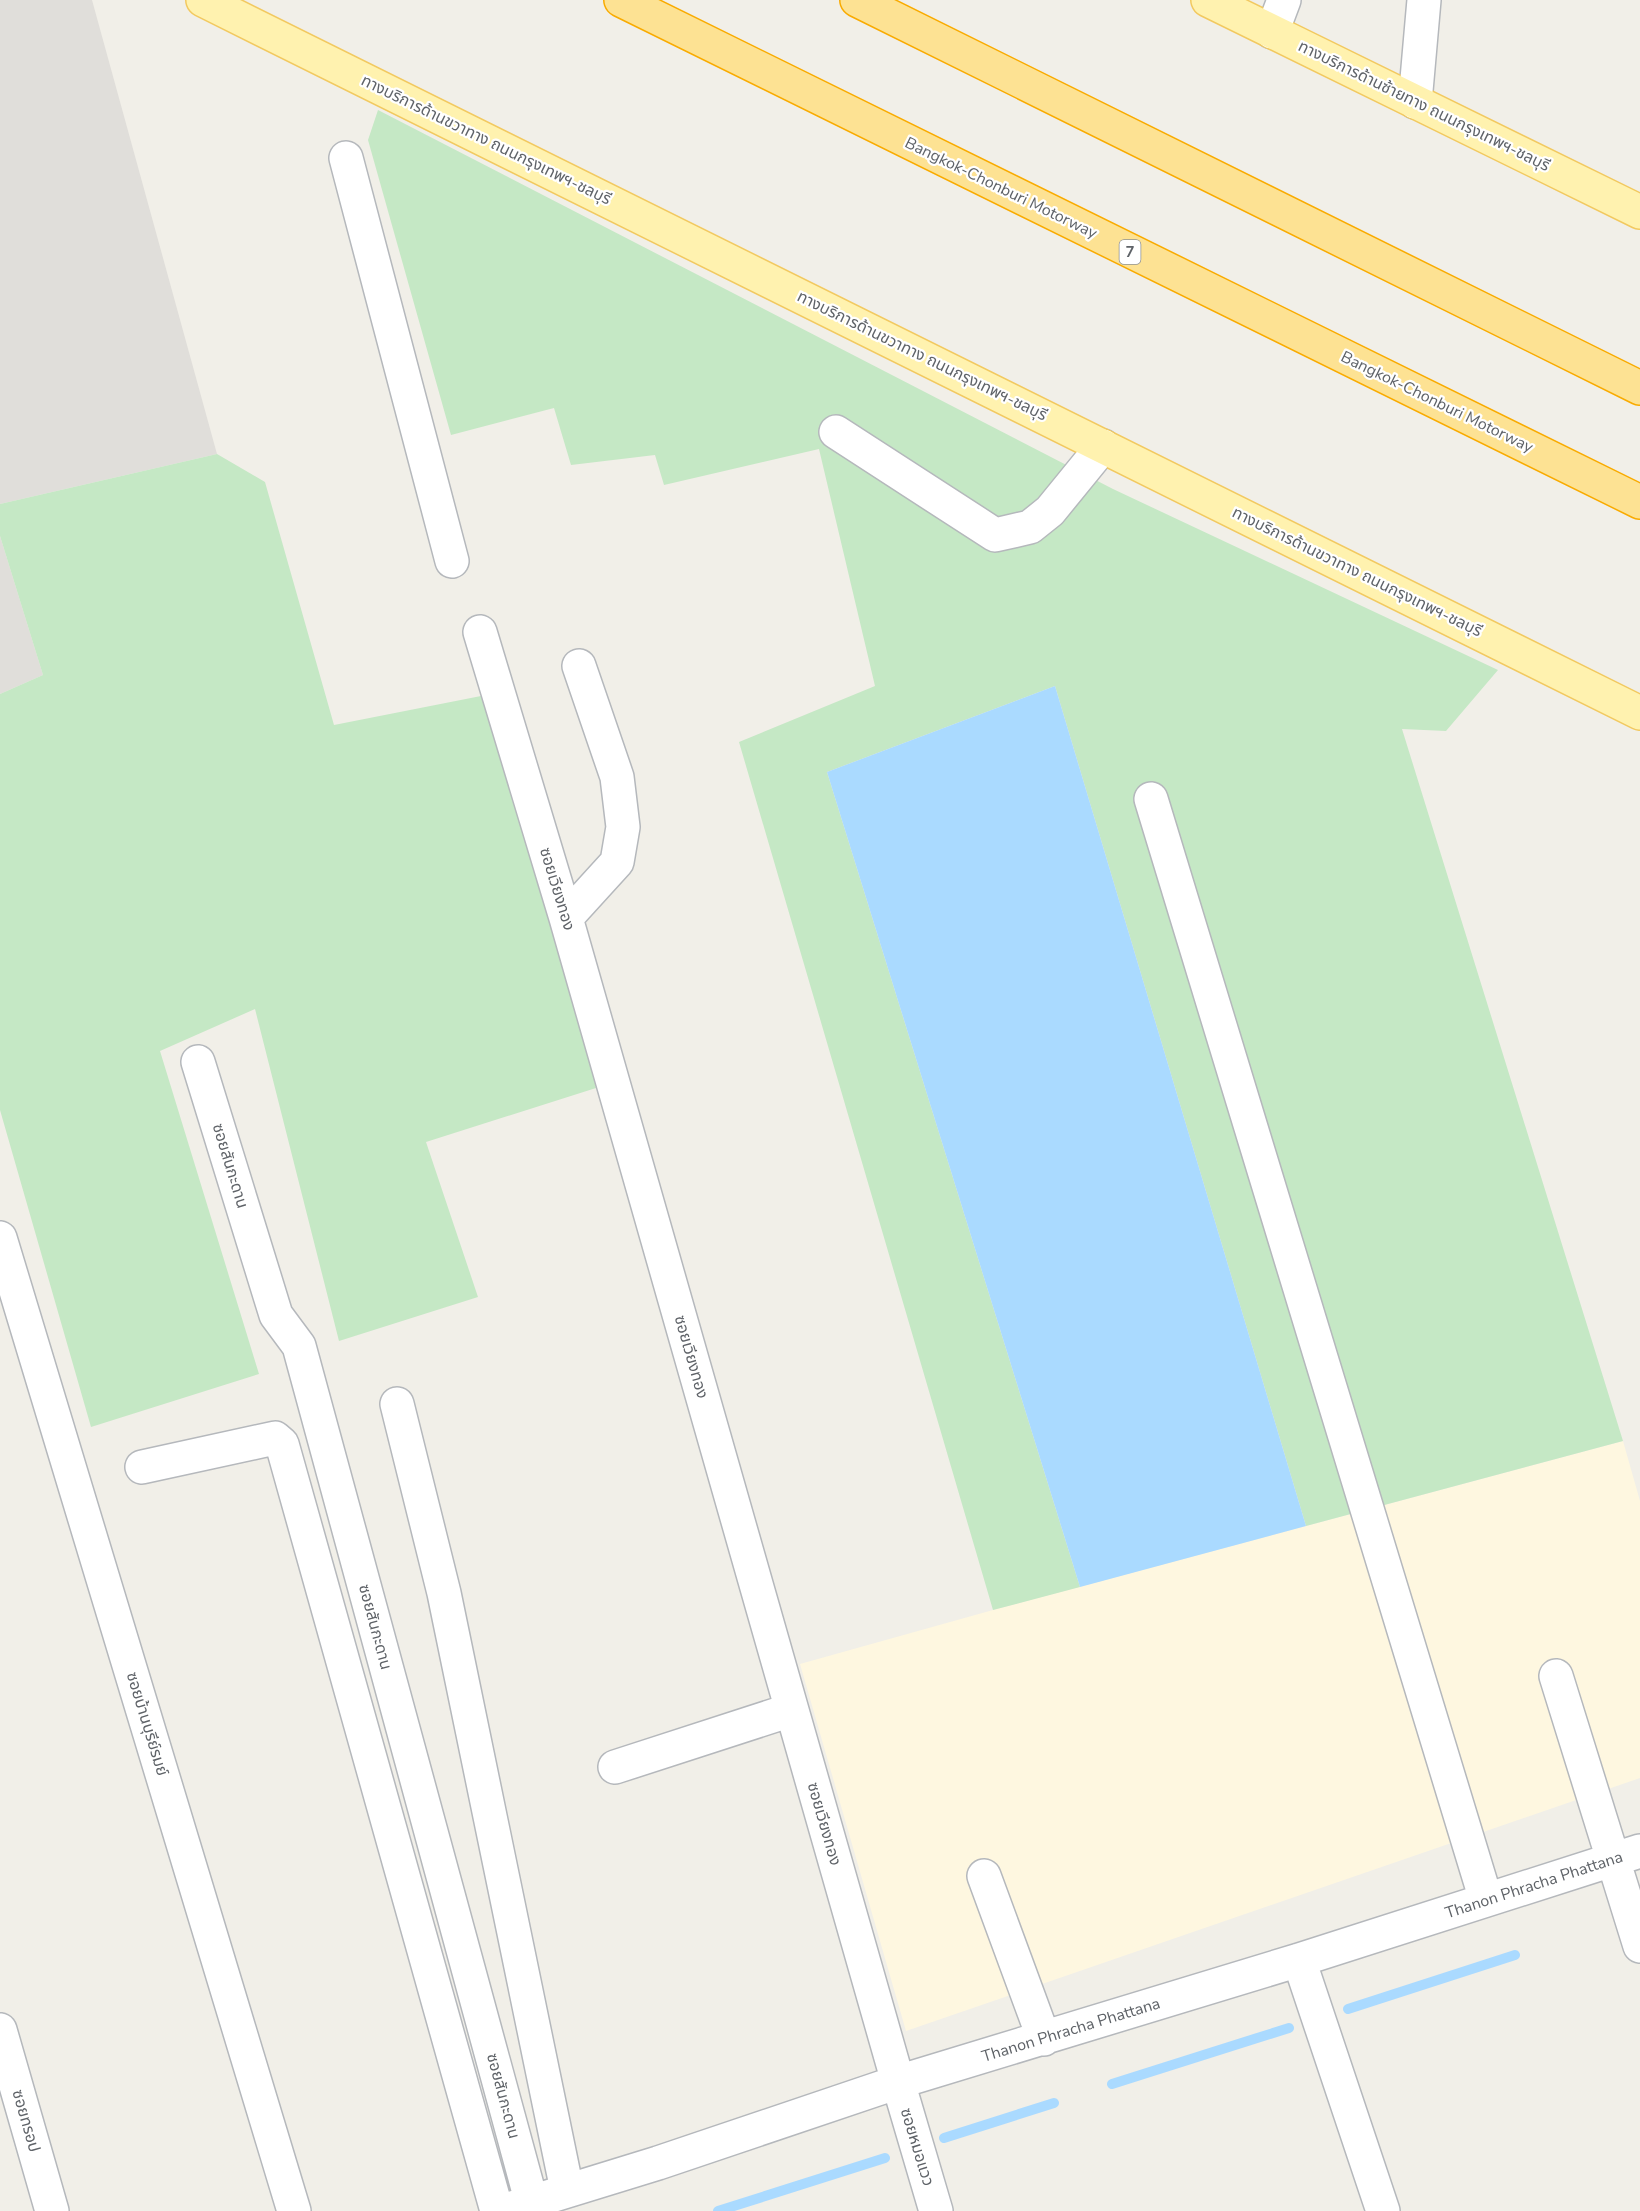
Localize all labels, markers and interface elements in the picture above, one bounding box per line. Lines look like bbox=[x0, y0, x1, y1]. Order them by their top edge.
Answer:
street label: ทางบริการด้านซ้ายทาง ถนนกรุงเทพฯ-ชลบุรี bbox=[1294, 35, 1554, 177]
street label: ทางบริการด้านขวาทาง ถนนกรุงเทพฯ-ชลบุรี bbox=[357, 70, 615, 210]
street label: Bangkok-Chonburi Motorway bbox=[901, 132, 1102, 245]
road number: 7 bbox=[1120, 240, 1140, 264]
street label: ทางบริการด้านขวาทาง ถนนกรุงเทพฯ-ชลบุรี bbox=[793, 286, 1051, 426]
street label: Bangkok-Chonburi Motorway bbox=[1337, 346, 1538, 459]
street label: ทางบริการด้านขวาทาง ถนนกรุงเทพฯ-ชลบุรี bbox=[1228, 502, 1486, 642]
street label: ซอยเวียงทอง bbox=[534, 845, 580, 933]
street label: ซอยสันกะดาน bbox=[207, 1121, 253, 1211]
street label: ซอยเวียงทอง bbox=[669, 1313, 713, 1401]
street label: ซอยสันกะดาน bbox=[353, 1582, 397, 1672]
street label: ซอยบ้านบุรีย์รมย์ bbox=[121, 1669, 173, 1779]
street label: ซอยเวียงทอง bbox=[802, 1780, 846, 1868]
street label: Thanon Phracha Phattana bbox=[1442, 1846, 1626, 1924]
street label: Thanon Phracha Phattana bbox=[979, 1992, 1163, 2068]
street label: ซอยสันกะดาน bbox=[481, 2051, 525, 2141]
street label: ซอยทรอป bbox=[7, 2087, 45, 2155]
street label: ซอยหมอแวว bbox=[895, 2105, 939, 2189]

